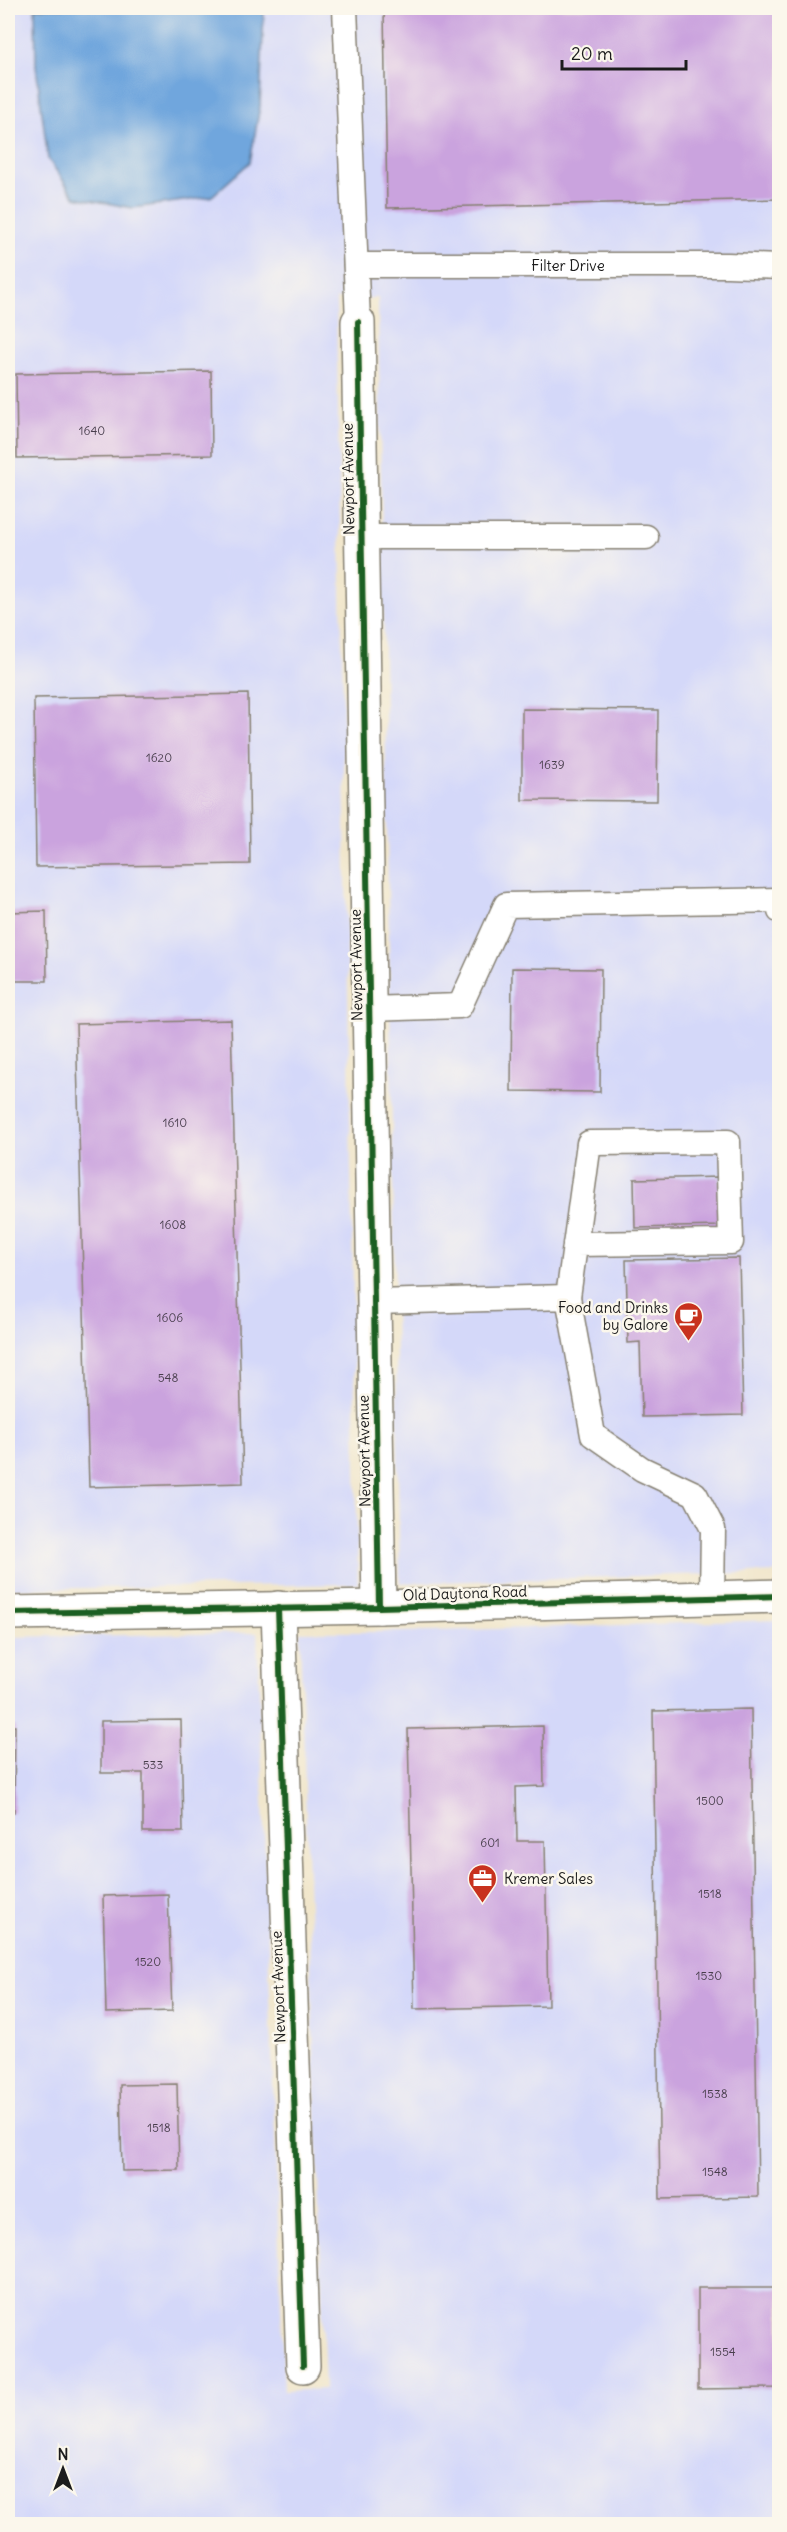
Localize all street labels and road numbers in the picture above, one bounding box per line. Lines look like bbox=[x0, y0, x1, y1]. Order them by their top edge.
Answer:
street label: Filter Drive bbox=[531, 256, 605, 275]
street label: Newport Avenue bbox=[338, 423, 358, 535]
street label: Newport Avenue bbox=[346, 909, 366, 1021]
street label: Newport Avenue bbox=[354, 1395, 374, 1507]
street label: Old Daytona Road bbox=[402, 1581, 528, 1605]
street label: Newport Avenue bbox=[267, 1931, 289, 2043]

